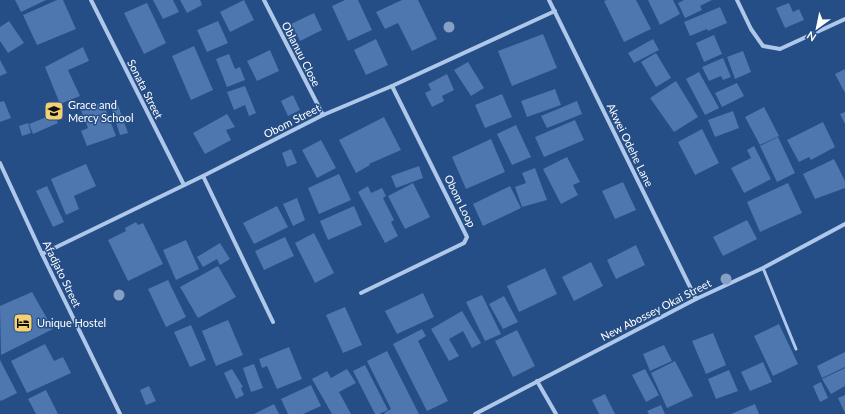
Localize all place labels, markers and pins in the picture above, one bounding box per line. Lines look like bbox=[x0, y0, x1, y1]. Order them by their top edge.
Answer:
place label: Grace and Mercy School bbox=[68, 98, 134, 124]
school or university icon: Grace and Mercy School bbox=[43, 100, 65, 122]
hotel icon: Unique Hostel bbox=[12, 312, 34, 334]
place label: Unique Hostel bbox=[37, 316, 106, 329]

